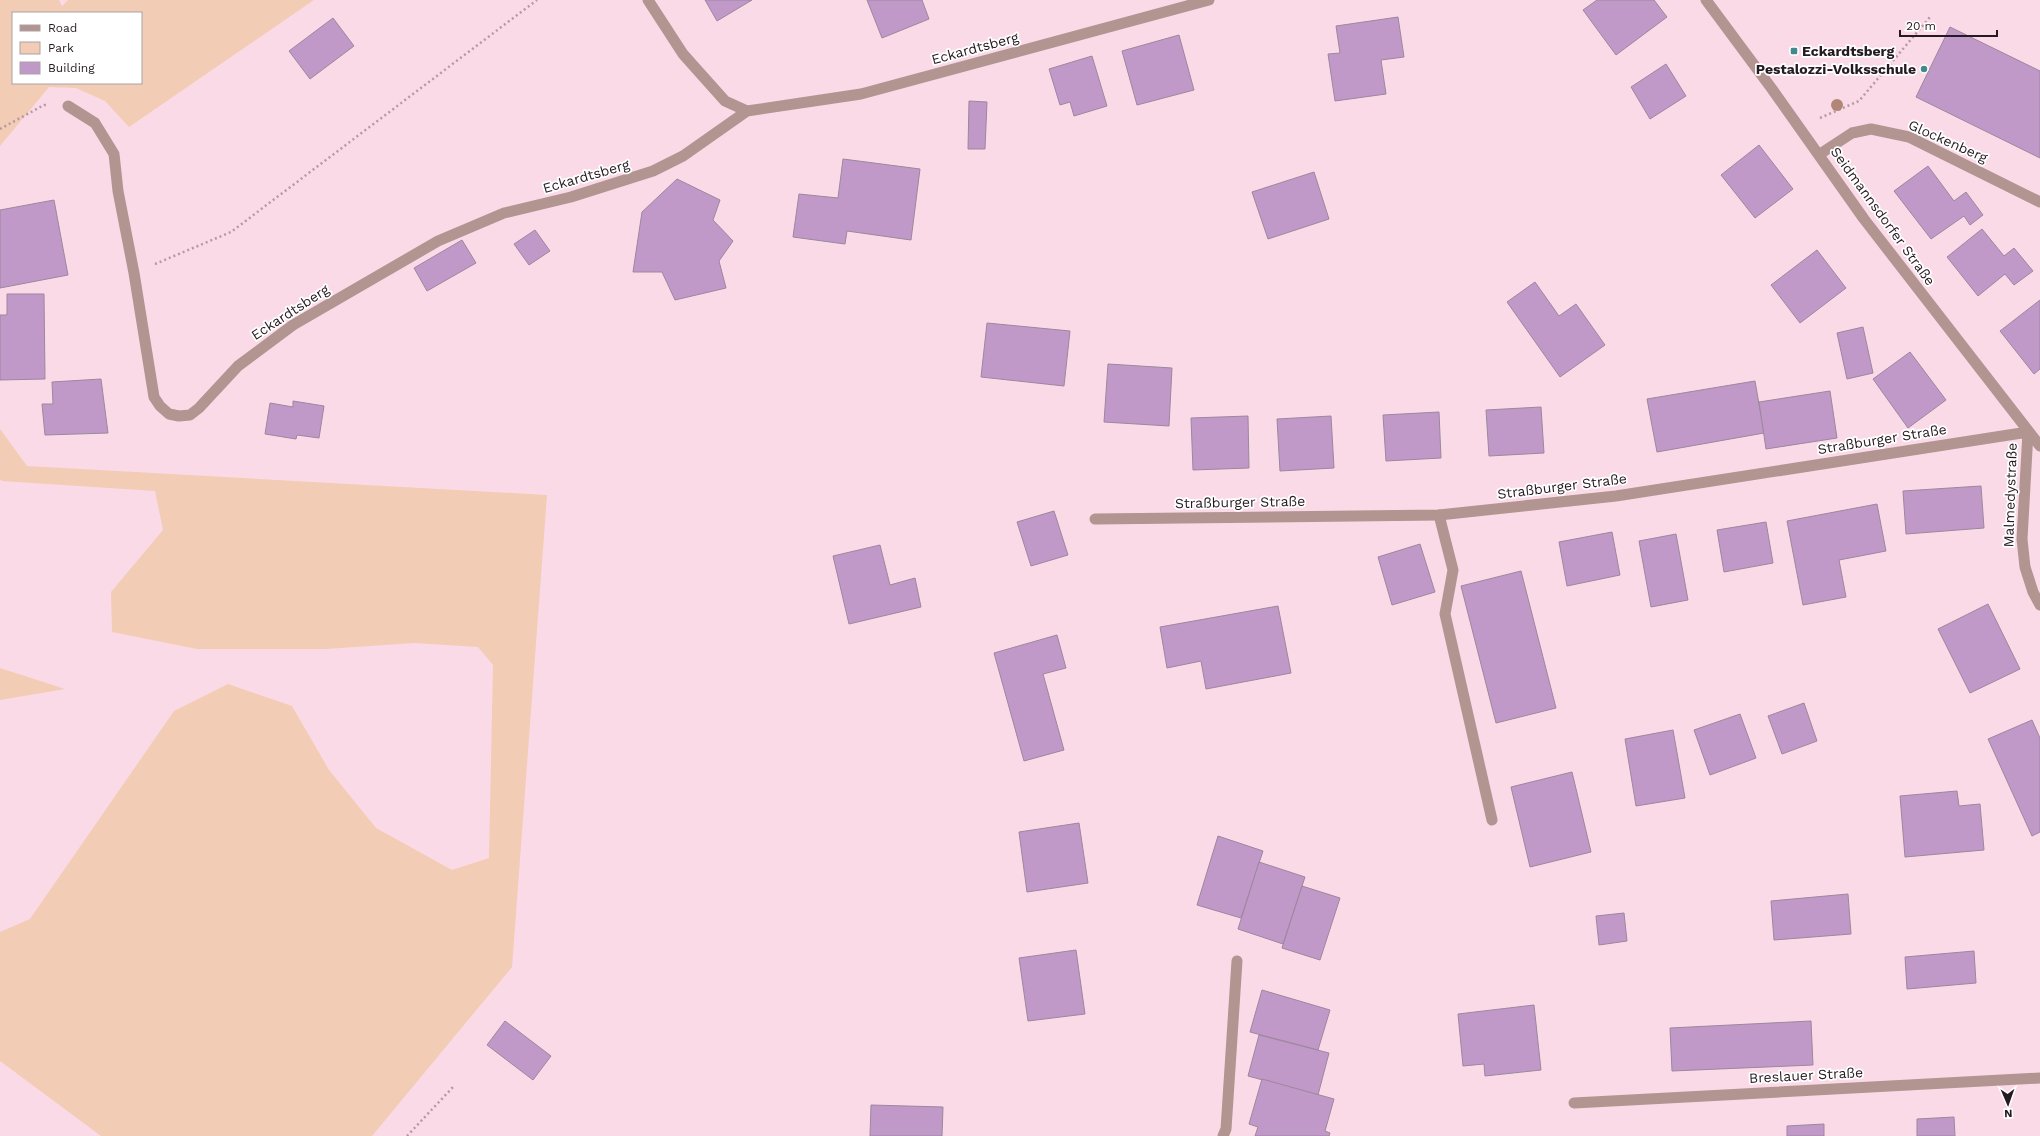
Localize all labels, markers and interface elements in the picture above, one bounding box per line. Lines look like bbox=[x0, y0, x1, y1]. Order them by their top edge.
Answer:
legend bbox=[12, 12, 142, 84]
scale bar bbox=[1900, 12, 1997, 38]
text: 20 m bbox=[1906, 19, 1936, 33]
text: Road bbox=[48, 21, 77, 35]
street label: Eckardtsberg bbox=[930, 29, 1021, 67]
text: Park bbox=[48, 41, 74, 55]
place label: Eckardtsberg bbox=[1802, 43, 1894, 59]
marker: Eckardtsberg bbox=[1789, 46, 1799, 56]
text: Building bbox=[48, 61, 95, 75]
place label: Pestalozzi-Volksschule bbox=[1756, 61, 1916, 77]
marker: Pestalozzi-Volksschule bbox=[1919, 64, 1929, 74]
street label: Glockenberg bbox=[1906, 116, 1990, 166]
street label: Seidmannsdorfer Straße bbox=[1827, 144, 1939, 288]
street label: Eckardtsberg bbox=[541, 156, 632, 196]
street label: Eckardtsberg bbox=[248, 281, 332, 343]
street label: Straßburger Straße bbox=[1816, 421, 1948, 457]
street label: Malmedystraße bbox=[2000, 442, 2020, 548]
street label: Straßburger Straße bbox=[1496, 470, 1628, 502]
street label: Straßburger Straße bbox=[1175, 493, 1305, 511]
street label: Breslauer Straße bbox=[1749, 1064, 1863, 1086]
north arrow bbox=[1988, 1084, 2028, 1124]
text: N bbox=[2004, 1107, 2013, 1120]

